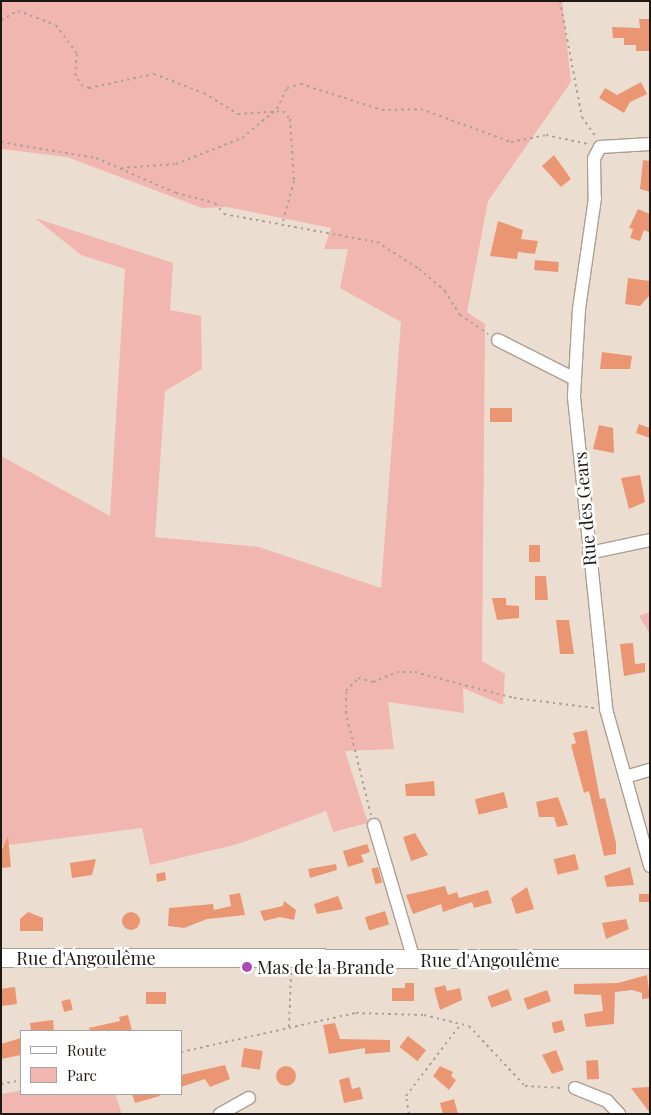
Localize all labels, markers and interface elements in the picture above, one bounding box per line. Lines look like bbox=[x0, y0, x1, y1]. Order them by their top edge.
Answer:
street label: Rue des Gears bbox=[569, 451, 601, 567]
street label: Rue d'Angoulême bbox=[16, 947, 156, 969]
street label: Rue d'Angoulême bbox=[420, 949, 560, 971]
place label: Mas de la Brande bbox=[257, 956, 395, 978]
marker: Mas de la Brande bbox=[241, 961, 253, 973]
legend bbox=[20, 1030, 182, 1095]
text: Route bbox=[67, 1040, 107, 1060]
text: Parc bbox=[67, 1065, 97, 1085]

